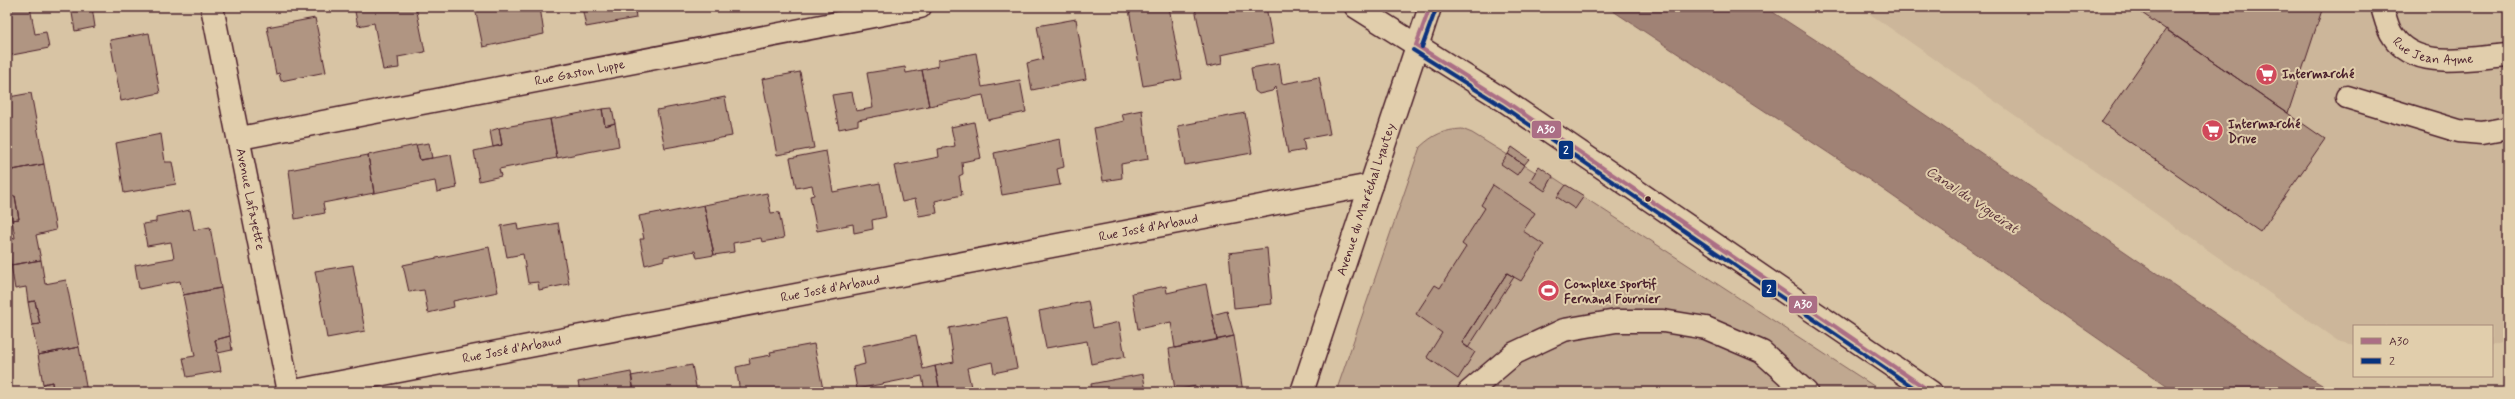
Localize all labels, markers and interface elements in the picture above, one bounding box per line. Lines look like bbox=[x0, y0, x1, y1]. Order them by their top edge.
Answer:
street label: Rue Jean Ayme bbox=[2389, 33, 2474, 68]
street label: Rue Gaston Luppe bbox=[533, 56, 626, 90]
supermarket icon: Intermarché bbox=[2253, 61, 2279, 87]
place label: Intermarché bbox=[2282, 66, 2354, 83]
place label: Intermarché Drive bbox=[2228, 116, 2300, 148]
supermarket icon: Intermarché Drive bbox=[2200, 118, 2226, 144]
street label: Avenue du Maréchal Lyautey bbox=[1333, 120, 1399, 278]
line badge: A30 bbox=[1531, 120, 1562, 139]
text: A30 bbox=[1537, 123, 1555, 137]
line badge: 2 bbox=[1558, 140, 1574, 160]
text: 2 bbox=[1563, 144, 1569, 158]
street label: Avenue Lafayette bbox=[232, 147, 269, 252]
water label: Canal du Vigueirat bbox=[1921, 162, 2023, 240]
unlabelled marker bbox=[1643, 194, 1653, 204]
street label: Rue José d'Arbaud bbox=[1097, 210, 1199, 245]
street label: Rue José d'Arbaud bbox=[779, 271, 881, 306]
place label: Complexe sportif Fernand Fournier bbox=[1564, 276, 1661, 308]
sports icon: Complexe sportif Fernand Fournier bbox=[1536, 278, 1562, 304]
line badge: 2 bbox=[1761, 279, 1777, 298]
text: 2 bbox=[1766, 283, 1772, 297]
line badge: A30 bbox=[1788, 295, 1818, 314]
text: A30 bbox=[1794, 298, 1812, 312]
legend bbox=[2353, 325, 2493, 377]
street label: Rue José d'Arbaud bbox=[461, 332, 563, 367]
text: A30 bbox=[2389, 334, 2409, 350]
text: 2 bbox=[2389, 354, 2395, 370]

